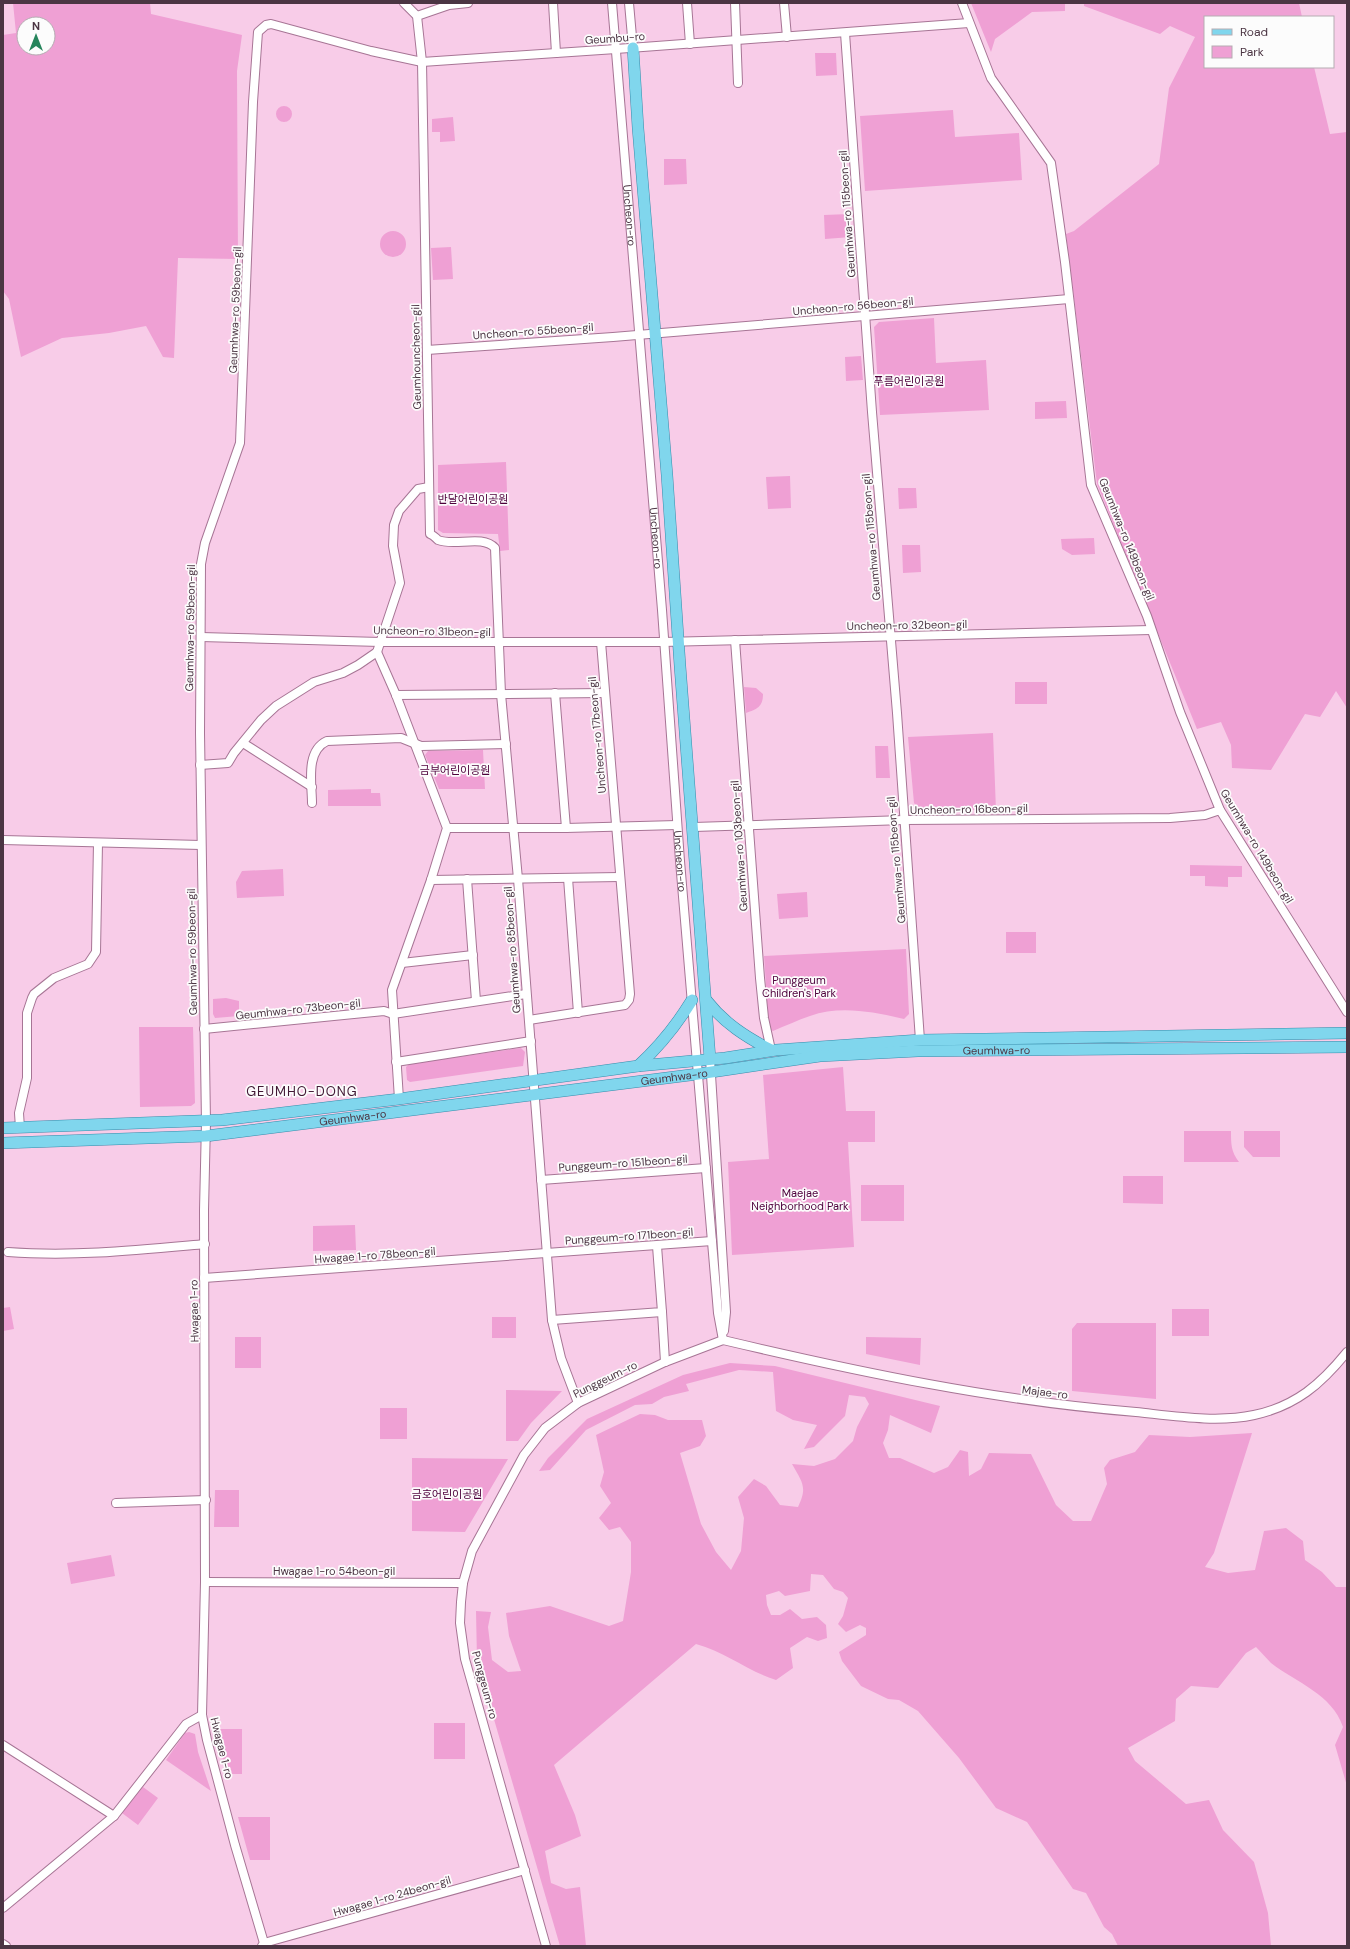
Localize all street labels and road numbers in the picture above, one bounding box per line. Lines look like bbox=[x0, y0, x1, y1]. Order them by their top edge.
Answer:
street label: Geumbu-ro bbox=[584, 29, 646, 47]
street label: Geumhwa-ro 115beon-gil bbox=[836, 150, 858, 278]
street label: Uncheon-ro bbox=[620, 184, 639, 247]
street label: Geumhwa-ro 59beon-gil bbox=[226, 246, 244, 374]
street label: Uncheon-ro 56beon-gil bbox=[792, 294, 914, 318]
street label: Geumhouncheon-gil bbox=[408, 304, 424, 410]
street label: Uncheon-ro 55beon-gil bbox=[472, 320, 594, 342]
street label: Geumhwa-ro 115beon-gil bbox=[858, 473, 884, 601]
street label: Geumhwa-ro 149beon-gil bbox=[1096, 476, 1158, 602]
street label: Uncheon-ro bbox=[647, 507, 666, 569]
street label: Geumhwa-ro 59beon-gil bbox=[182, 564, 198, 692]
street label: Uncheon-ro 32beon-gil bbox=[847, 617, 967, 633]
street label: Uncheon-ro 31beon-gil bbox=[373, 623, 491, 639]
street label: Uncheon-ro 17beon-gil bbox=[585, 676, 609, 794]
street label: Geumhwa-ro 103beon-gil bbox=[727, 780, 751, 912]
street label: Geumhwa-ro 149beon-gil bbox=[1217, 786, 1297, 906]
street label: Geumhwa-ro 115beon-gil bbox=[883, 796, 909, 924]
street label: Uncheon-ro 16beon-gil bbox=[910, 801, 1028, 817]
street label: Uncheon-ro bbox=[671, 830, 690, 893]
street label: Geumhwa-ro 85beon-gil bbox=[501, 886, 523, 1014]
street label: Geumhwa-ro 59beon-gil bbox=[184, 888, 200, 1016]
street label: Geumhwa-ro 73beon-gil bbox=[235, 995, 361, 1023]
street label: Geumhwa-ro bbox=[963, 1043, 1030, 1058]
street label: Geumhwa-ro bbox=[640, 1066, 709, 1088]
street label: Geumhwa-ro bbox=[318, 1106, 387, 1129]
street label: Punggeum-ro 151beon-gil bbox=[558, 1152, 688, 1174]
street label: Punggeum-ro 171beon-gil bbox=[564, 1225, 694, 1247]
street label: Hwagae 1-ro 78beon-gil bbox=[314, 1244, 436, 1266]
street label: Hwagae 1-ro bbox=[186, 1280, 202, 1342]
street label: Punggeum-ro bbox=[571, 1357, 639, 1401]
street label: Majae-ro bbox=[1021, 1382, 1069, 1402]
street label: Hwagae 1-ro 54beon-gil bbox=[273, 1564, 395, 1578]
street label: Punggeum-ro bbox=[469, 1650, 501, 1720]
street label: Hwagae 1-ro bbox=[208, 1716, 236, 1780]
street label: Hwagae 1-ro 24beon-gil bbox=[332, 1873, 452, 1919]

